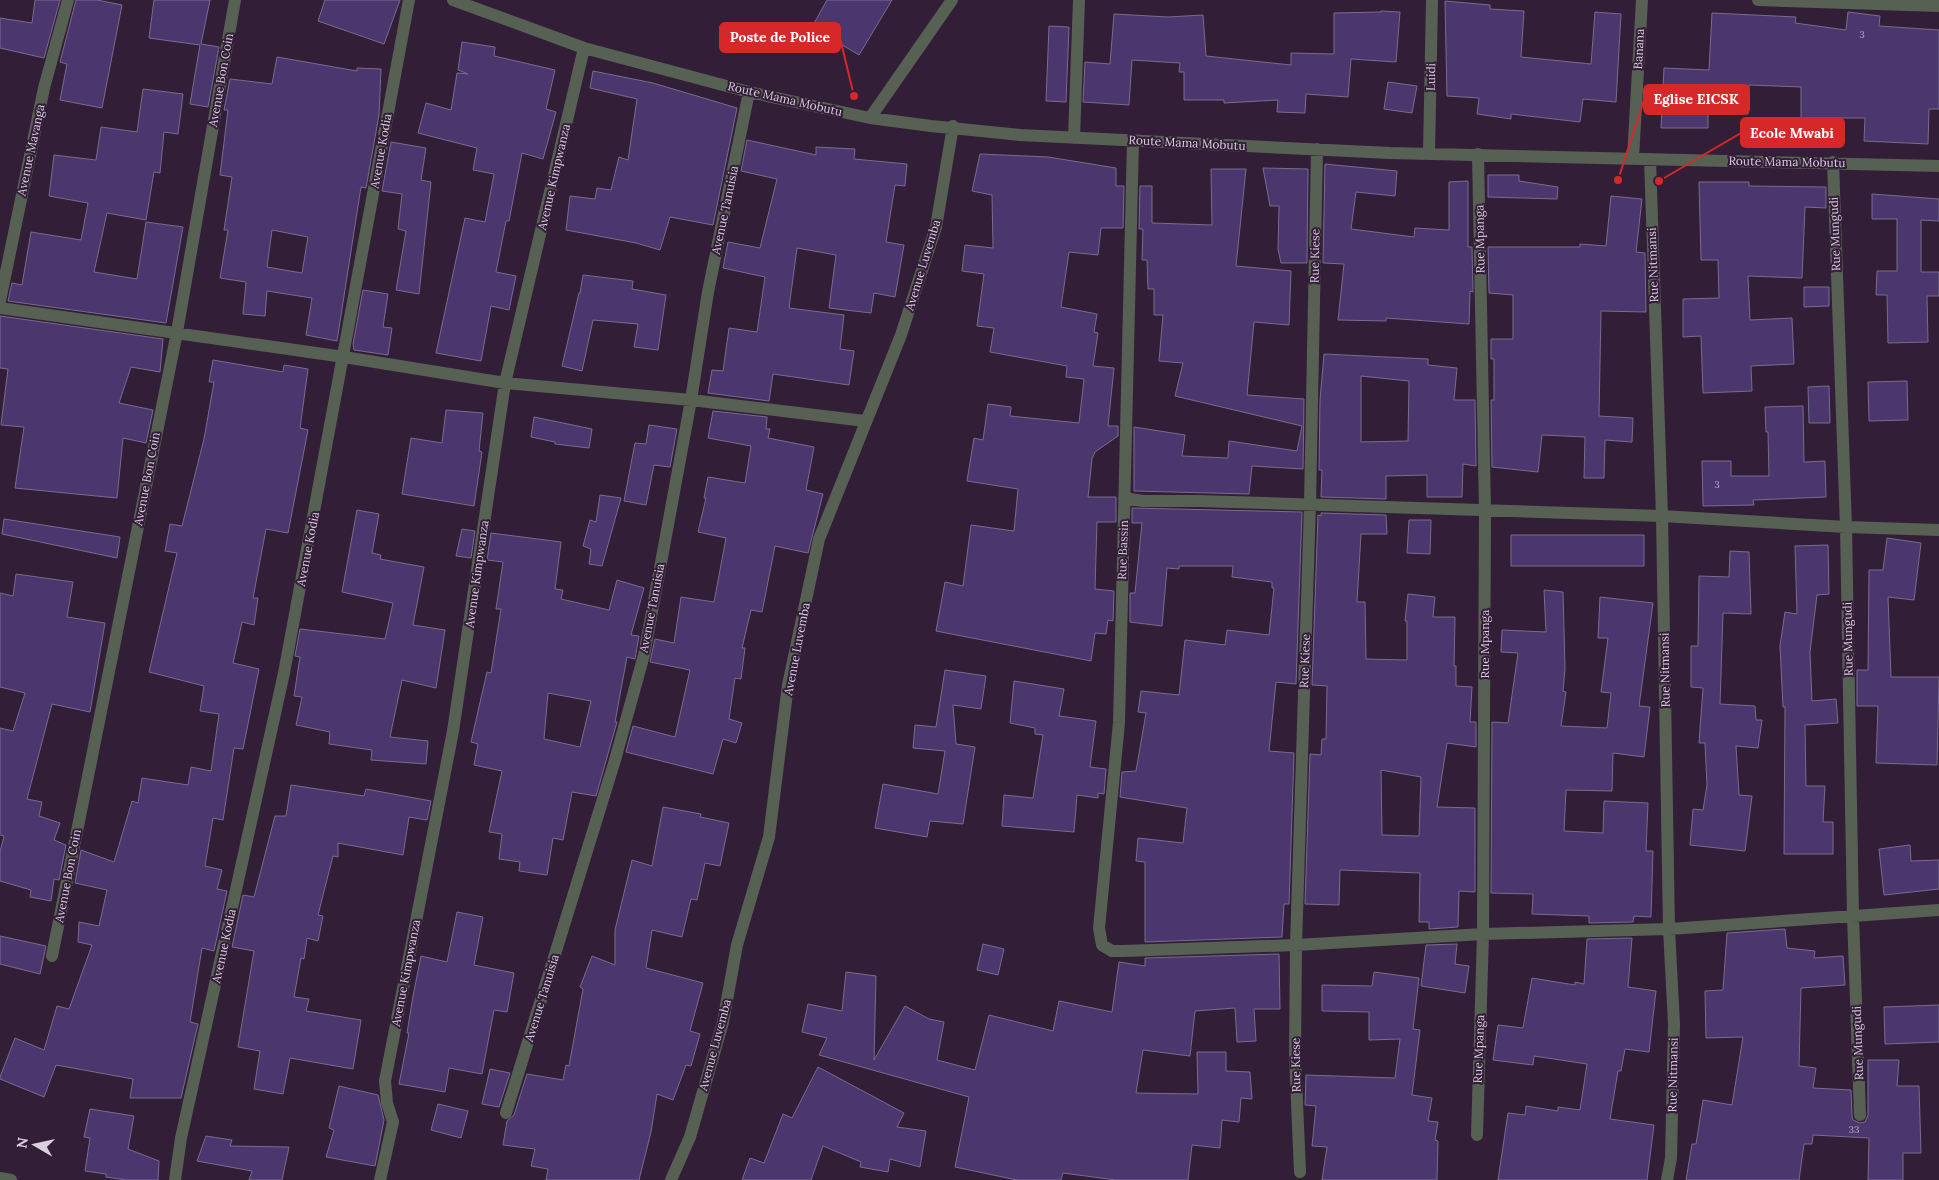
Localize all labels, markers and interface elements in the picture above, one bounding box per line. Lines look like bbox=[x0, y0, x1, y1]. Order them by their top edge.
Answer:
callout: Poste de Police bbox=[720, 23, 840, 52]
text: Poste de Police bbox=[730, 28, 831, 46]
street label: Banana bbox=[1630, 28, 1647, 70]
house number: 3 bbox=[1859, 28, 1865, 41]
street label: Avenue Bon Coin bbox=[205, 32, 236, 129]
street label: Luidi bbox=[1423, 63, 1438, 91]
street label: Route Mama Mobutu bbox=[726, 78, 844, 119]
callout: Eglise EICSK bbox=[1644, 85, 1749, 114]
text: Eglise EICSK bbox=[1653, 90, 1739, 108]
street label: Avenue Mavanga bbox=[13, 103, 48, 198]
street label: Avenue Kodia bbox=[366, 112, 394, 190]
callout: Ecole Mwabi bbox=[1741, 118, 1844, 147]
street label: Avenue Kimpwanza bbox=[534, 122, 573, 232]
text: Ecole Mwabi bbox=[1750, 124, 1834, 142]
street label: Route Mama Mobutu bbox=[1128, 132, 1246, 153]
street label: Route Mama Mobutu bbox=[1728, 153, 1846, 170]
street label: Avenue Tanuisia bbox=[708, 164, 741, 257]
street label: Rue Mungudi bbox=[1826, 197, 1843, 271]
street label: Rue Mpanga bbox=[1471, 204, 1488, 274]
street label: Avenue Luvemba bbox=[901, 218, 943, 313]
street label: Rue Nitmansi bbox=[1644, 227, 1661, 303]
street label: Rue Kiese bbox=[1307, 228, 1322, 283]
street label: Avenue Bon Coin bbox=[130, 431, 163, 528]
house number: 3 bbox=[1714, 478, 1720, 491]
street label: Avenue Kodia bbox=[293, 510, 322, 588]
street label: Avenue Kimpwanza bbox=[461, 519, 491, 630]
street label: Rue Bassin bbox=[1114, 520, 1131, 580]
street label: Avenue Tanuisia bbox=[635, 562, 667, 655]
street label: Avenue Luvemba bbox=[780, 601, 813, 698]
street label: Rue Mungudi bbox=[1839, 602, 1856, 676]
street label: Rue Mpanga bbox=[1477, 610, 1492, 678]
street label: Rue Nitmansi bbox=[1656, 632, 1673, 708]
street label: Rue Kiese bbox=[1296, 633, 1313, 688]
street label: Avenue Bon Coin bbox=[51, 828, 84, 925]
street label: Avenue Kodia bbox=[208, 907, 239, 985]
street label: Avenue Kimpwanza bbox=[388, 918, 423, 1029]
street label: Avenue Tanuisia bbox=[521, 952, 562, 1044]
street label: Avenue Luvemba bbox=[695, 997, 734, 1093]
street label: Rue Mungudi bbox=[1849, 1006, 1866, 1080]
street label: Rue Mpanga bbox=[1470, 1014, 1487, 1084]
street label: Rue Kiese bbox=[1288, 1037, 1303, 1092]
street label: Rue Nitmansi bbox=[1664, 1037, 1681, 1113]
north arrow bbox=[10, 1120, 60, 1170]
house number: 33 bbox=[1848, 1123, 1860, 1136]
text: N bbox=[12, 1136, 32, 1150]

